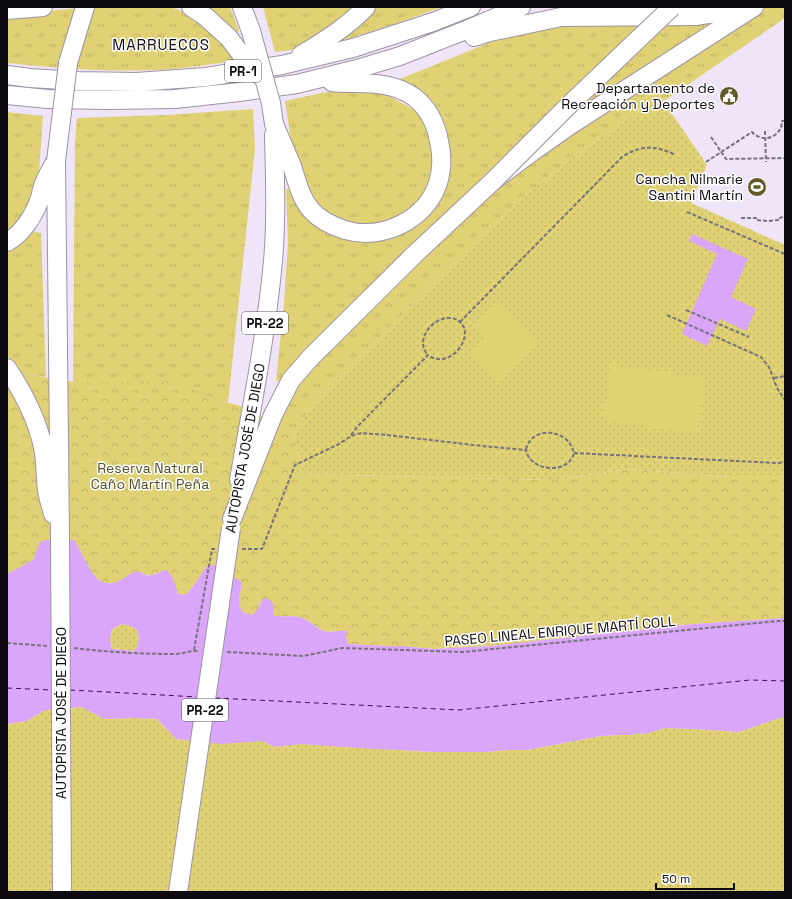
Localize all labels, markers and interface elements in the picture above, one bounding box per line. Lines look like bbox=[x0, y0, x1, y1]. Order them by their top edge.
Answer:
district label: MARRUECOS bbox=[112, 35, 210, 54]
road number: PR-1 bbox=[225, 60, 261, 82]
place label: Departamento de Recreación y Deportes bbox=[561, 79, 715, 113]
public building icon: Departamento de Recreación y Deportes bbox=[718, 85, 740, 107]
place label: Cancha Nilmarie Santini Martín bbox=[636, 170, 743, 204]
sports icon: Cancha Nilmarie Santini Martín bbox=[746, 176, 768, 198]
road number: PR-22 bbox=[242, 312, 288, 334]
street label: AUTOPISTA JOSÉ DE DIEGO bbox=[221, 362, 269, 534]
park label: Reserva Natural Caño Martín Peña bbox=[91, 459, 209, 493]
street label: PASEO LINEAL ENRIQUE MARTÍ COLL bbox=[444, 612, 677, 650]
street label: AUTOPISTA JOSÉ DE DIEGO bbox=[52, 627, 70, 799]
road number: PR-22 bbox=[182, 699, 228, 721]
scale bar bbox=[656, 865, 734, 891]
text: 50 m bbox=[662, 871, 690, 887]

